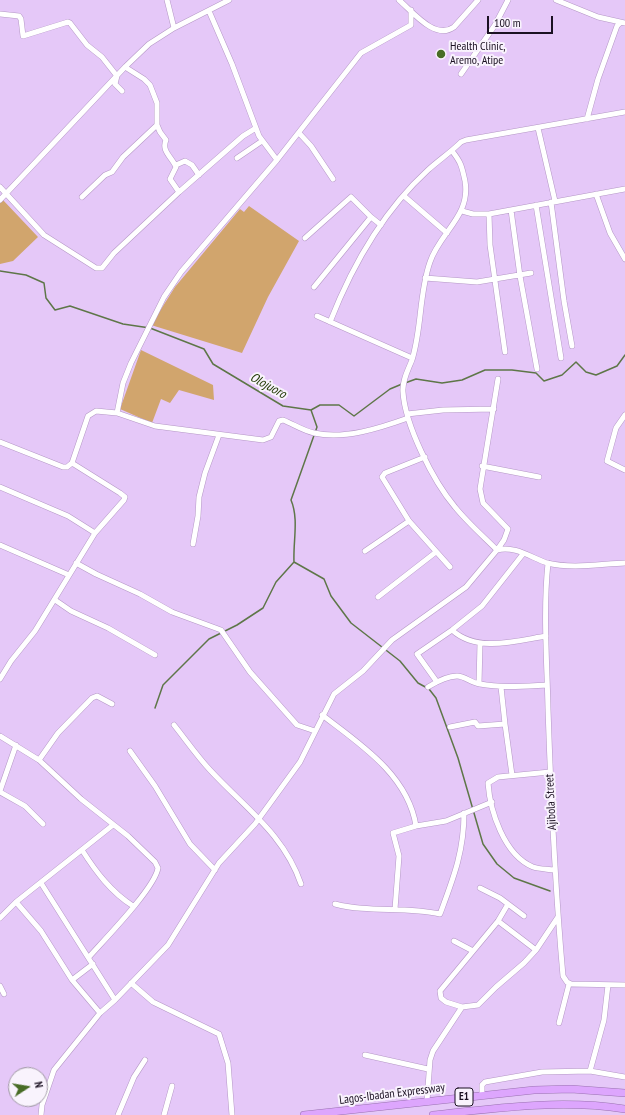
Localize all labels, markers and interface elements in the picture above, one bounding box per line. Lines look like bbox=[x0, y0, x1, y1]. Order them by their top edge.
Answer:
scale bar bbox=[489, 8, 555, 34]
text: 100 m bbox=[494, 15, 521, 30]
place label: Health Clinic, Aremo, Atipe bbox=[450, 40, 505, 68]
marker: Health Clinic, Aremo, Atipe bbox=[435, 48, 447, 60]
water label: Olojuoro bbox=[247, 370, 289, 402]
street label: Ajibola Street bbox=[542, 774, 560, 830]
north arrow bbox=[8, 1067, 48, 1107]
text: N bbox=[31, 1080, 46, 1089]
street label: Lagos-Ibadan Expressway bbox=[338, 1080, 446, 1108]
road number: E1 bbox=[455, 1088, 473, 1106]

